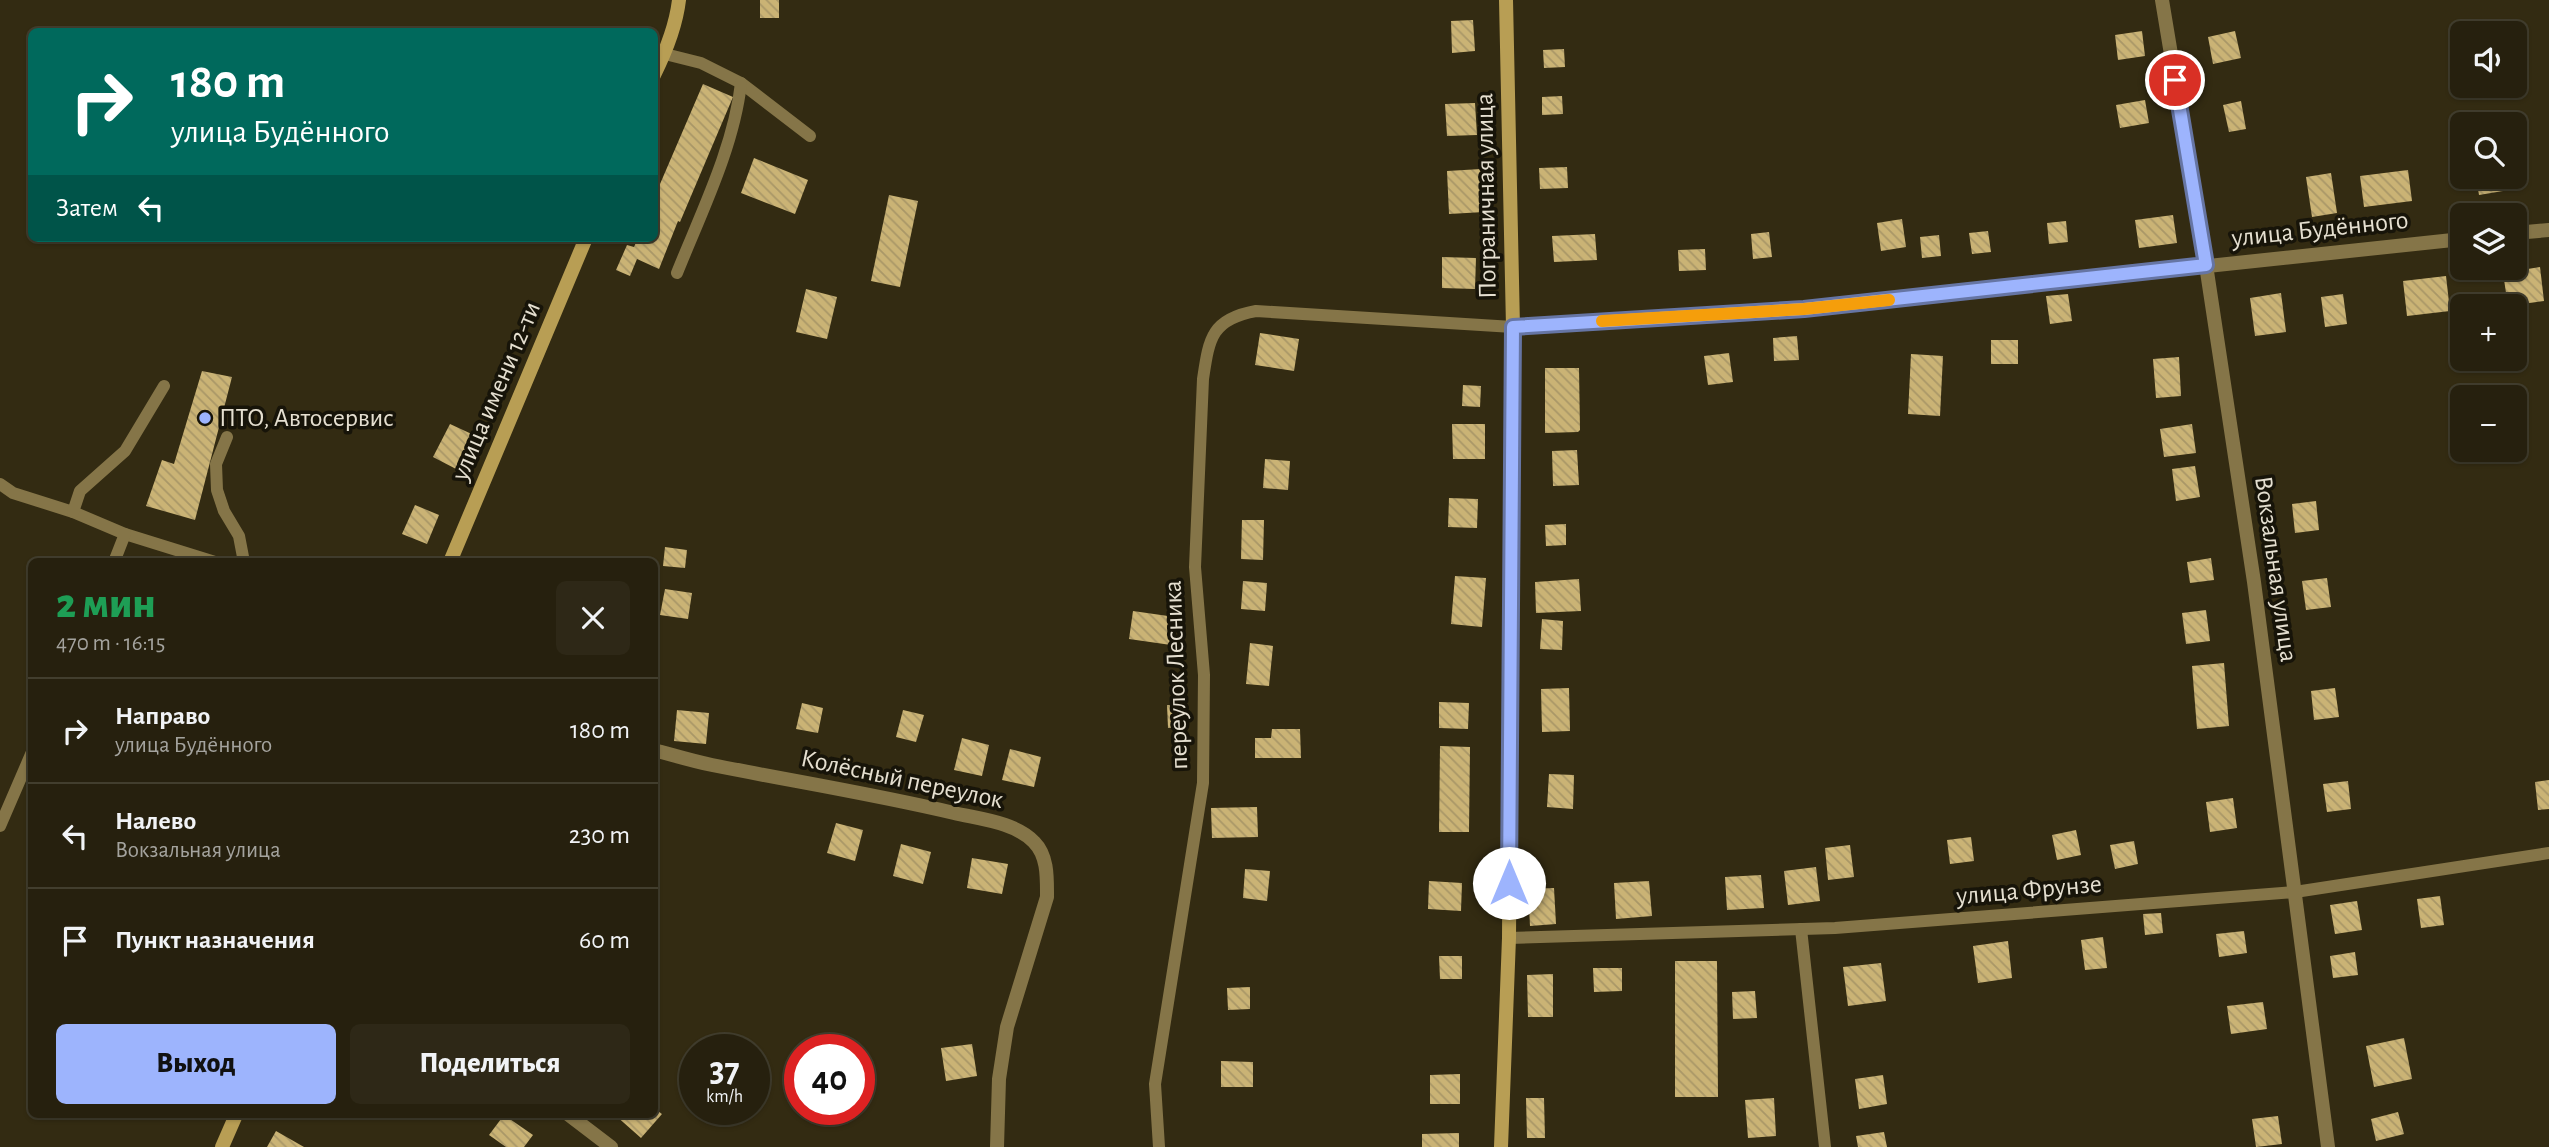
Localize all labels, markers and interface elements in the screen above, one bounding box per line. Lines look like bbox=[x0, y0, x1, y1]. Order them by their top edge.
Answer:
map controls bbox=[2450, 21, 2527, 462]
button: sound bbox=[2450, 21, 2527, 98]
pin bbox=[2145, 50, 2205, 110]
icon: right bbox=[56, 56, 147, 147]
text: 180 m bbox=[171, 58, 285, 107]
icon: arrive bbox=[2156, 61, 2194, 99]
street label: Пограничная улица bbox=[1471, 93, 1501, 299]
button: search bbox=[2450, 112, 2527, 189]
text: улица Будённого bbox=[171, 116, 390, 148]
icon: left bbox=[132, 189, 170, 227]
text: Затем bbox=[56, 195, 118, 221]
button: layers bbox=[2450, 203, 2527, 280]
street label: улица Будённого bbox=[2229, 207, 2410, 251]
button: + bbox=[2450, 294, 2527, 371]
street label: улица имени 12-ти bbox=[446, 298, 545, 485]
button: − bbox=[2450, 385, 2527, 462]
place label: ПТО, Автосервис bbox=[219, 405, 394, 431]
marker: ПТО, Автосервис bbox=[197, 410, 213, 426]
street label: Вокзальная улица bbox=[2250, 474, 2302, 664]
street label: переулок Лесника bbox=[1160, 580, 1192, 770]
button: close bbox=[556, 581, 630, 655]
text: 2 мин bbox=[56, 583, 156, 625]
text: 470 m · 16:15 bbox=[56, 632, 165, 655]
text: Направо bbox=[115, 703, 210, 729]
icon: right bbox=[56, 712, 94, 750]
text: 180 m bbox=[570, 717, 630, 743]
text: улица Будённого bbox=[115, 734, 272, 757]
street label: Колёсный переулок bbox=[798, 745, 1006, 813]
text: Налево bbox=[115, 808, 196, 834]
icon: left bbox=[56, 817, 94, 855]
text: 230 m bbox=[569, 822, 630, 848]
text: Вокзальная улица bbox=[115, 839, 281, 862]
position arrow bbox=[1472, 846, 1546, 920]
street label: улица Фрунзе bbox=[1954, 871, 2103, 909]
icon: arrive bbox=[56, 922, 94, 960]
text: Пункт назначения bbox=[115, 927, 315, 953]
text: 60 m bbox=[579, 927, 630, 953]
button: Выход bbox=[56, 1024, 336, 1104]
button: Поделиться bbox=[350, 1024, 630, 1104]
speed limit sign: 40 bbox=[784, 1034, 875, 1125]
text: 37 bbox=[709, 1053, 740, 1088]
text: km/h bbox=[706, 1088, 743, 1106]

